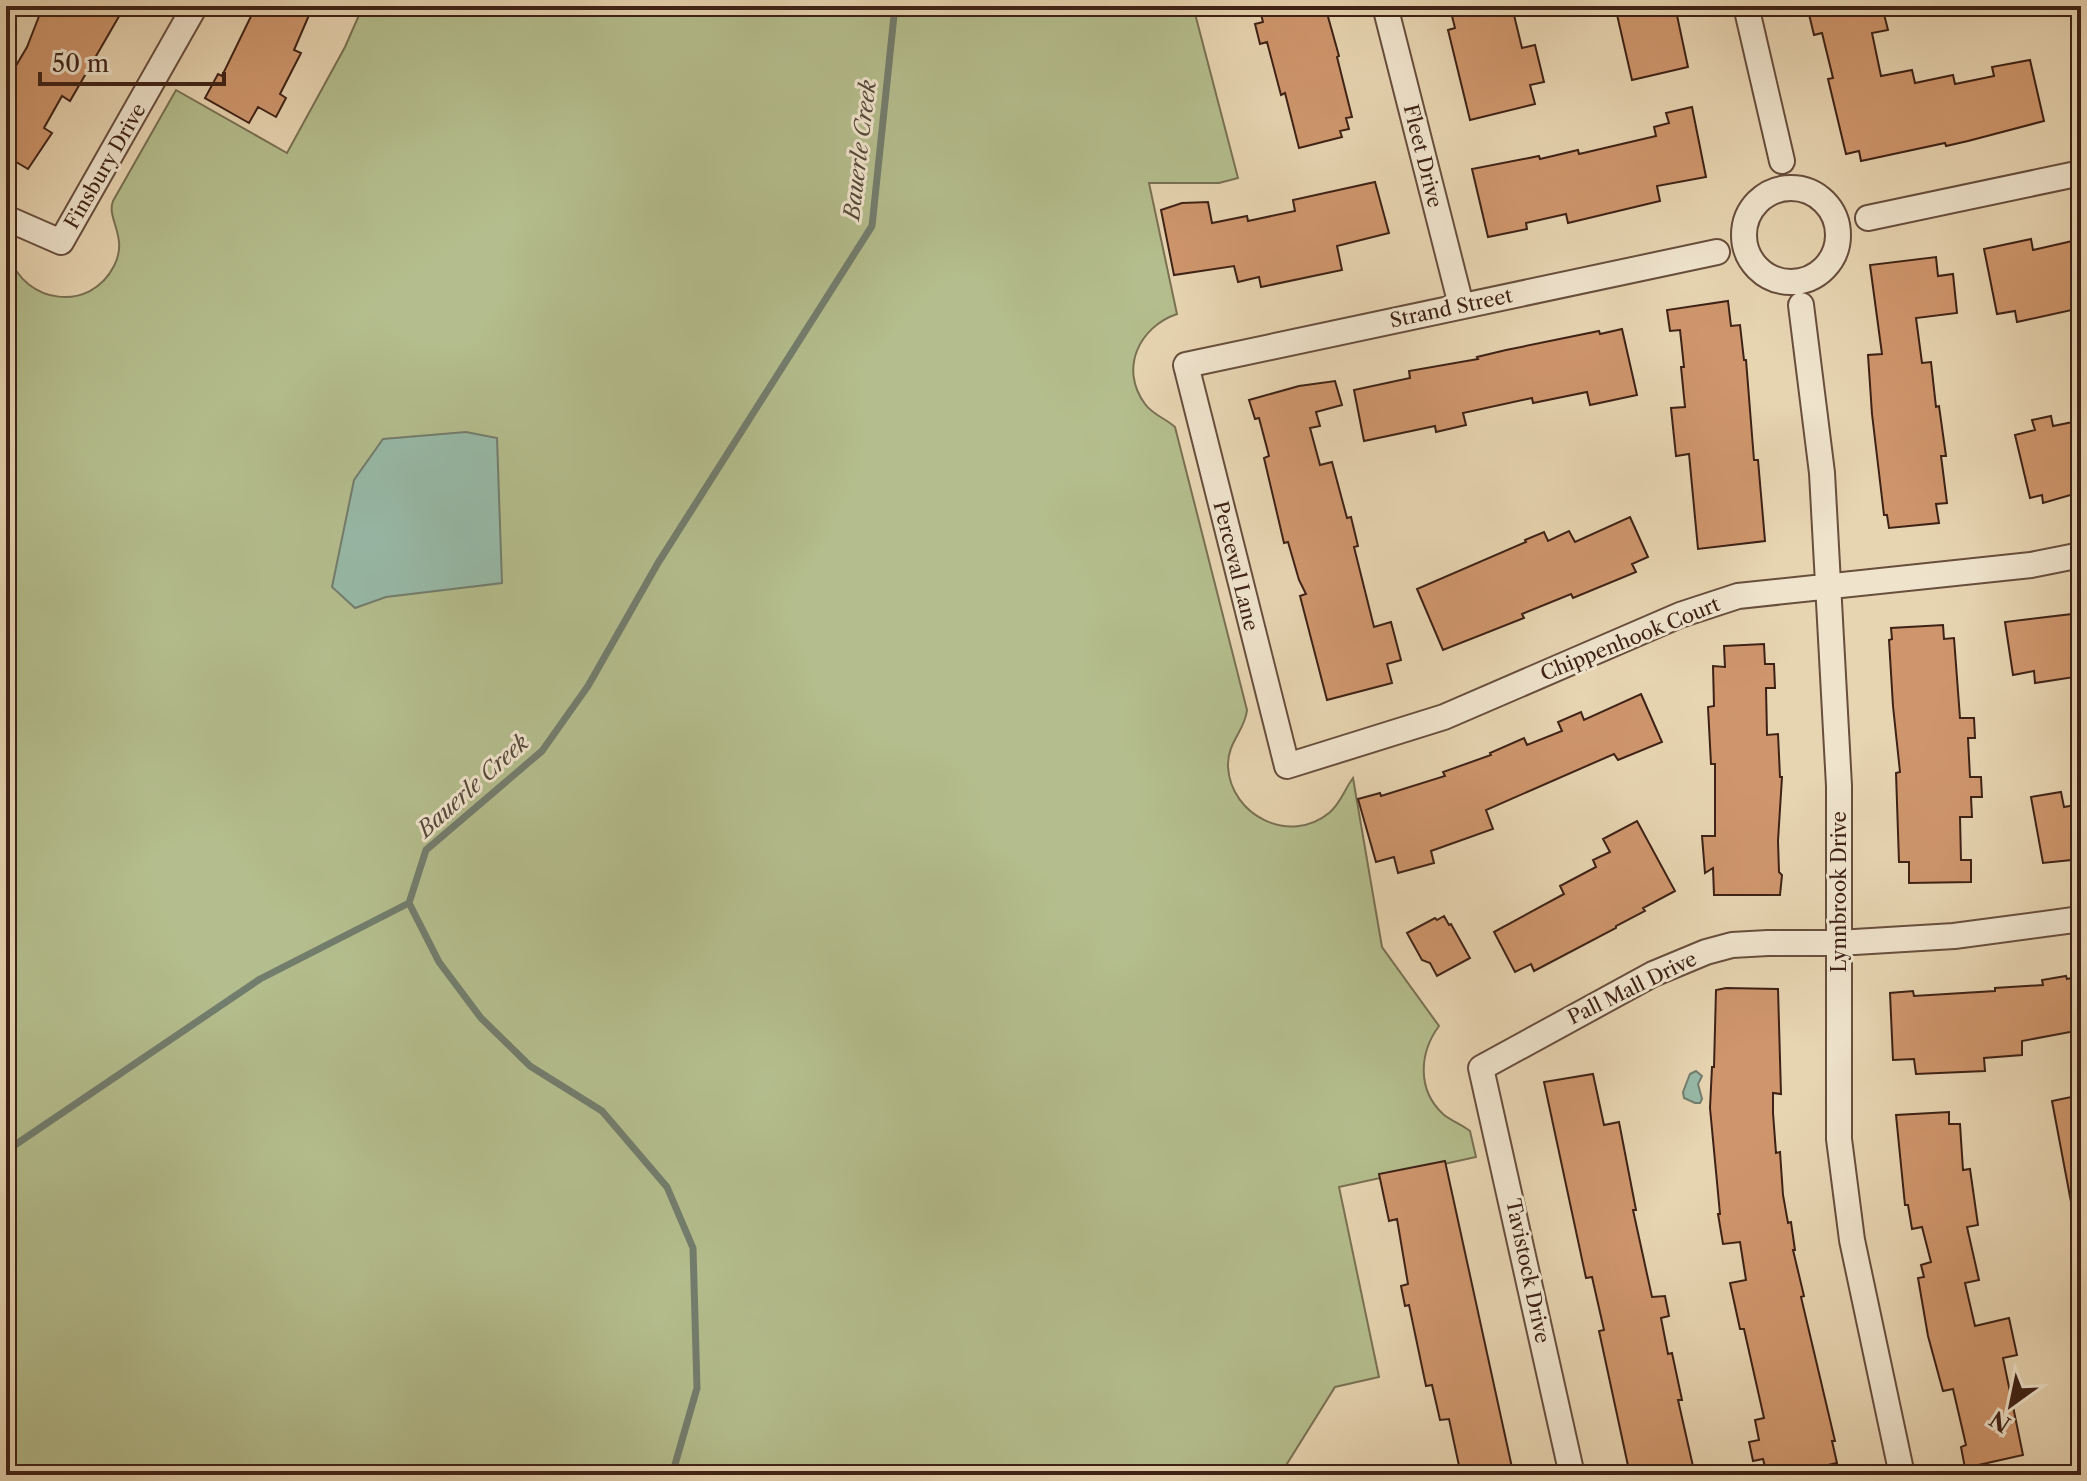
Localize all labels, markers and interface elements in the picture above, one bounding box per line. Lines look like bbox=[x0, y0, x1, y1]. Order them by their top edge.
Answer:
scale bar bbox=[40, 36, 224, 86]
text: 50 m bbox=[52, 49, 109, 78]
water label: Bauerle Creek bbox=[838, 78, 882, 223]
street label: Finsbury Drive bbox=[59, 99, 151, 233]
street label: Fleet Drive bbox=[1399, 102, 1447, 210]
street label: Strand Street bbox=[1388, 283, 1514, 333]
street label: Perceval Lane bbox=[1208, 499, 1264, 633]
street label: Chippenhook Court bbox=[1537, 592, 1723, 686]
water label: Bauerle Creek bbox=[410, 729, 535, 844]
street label: Lynnbrook Drive bbox=[1827, 811, 1851, 973]
street label: Pall Mall Drive bbox=[1564, 946, 1700, 1030]
street label: Tavistock Drive bbox=[1501, 1197, 1555, 1345]
north arrow bbox=[1971, 1365, 2051, 1445]
text: N bbox=[1985, 1405, 2016, 1438]

